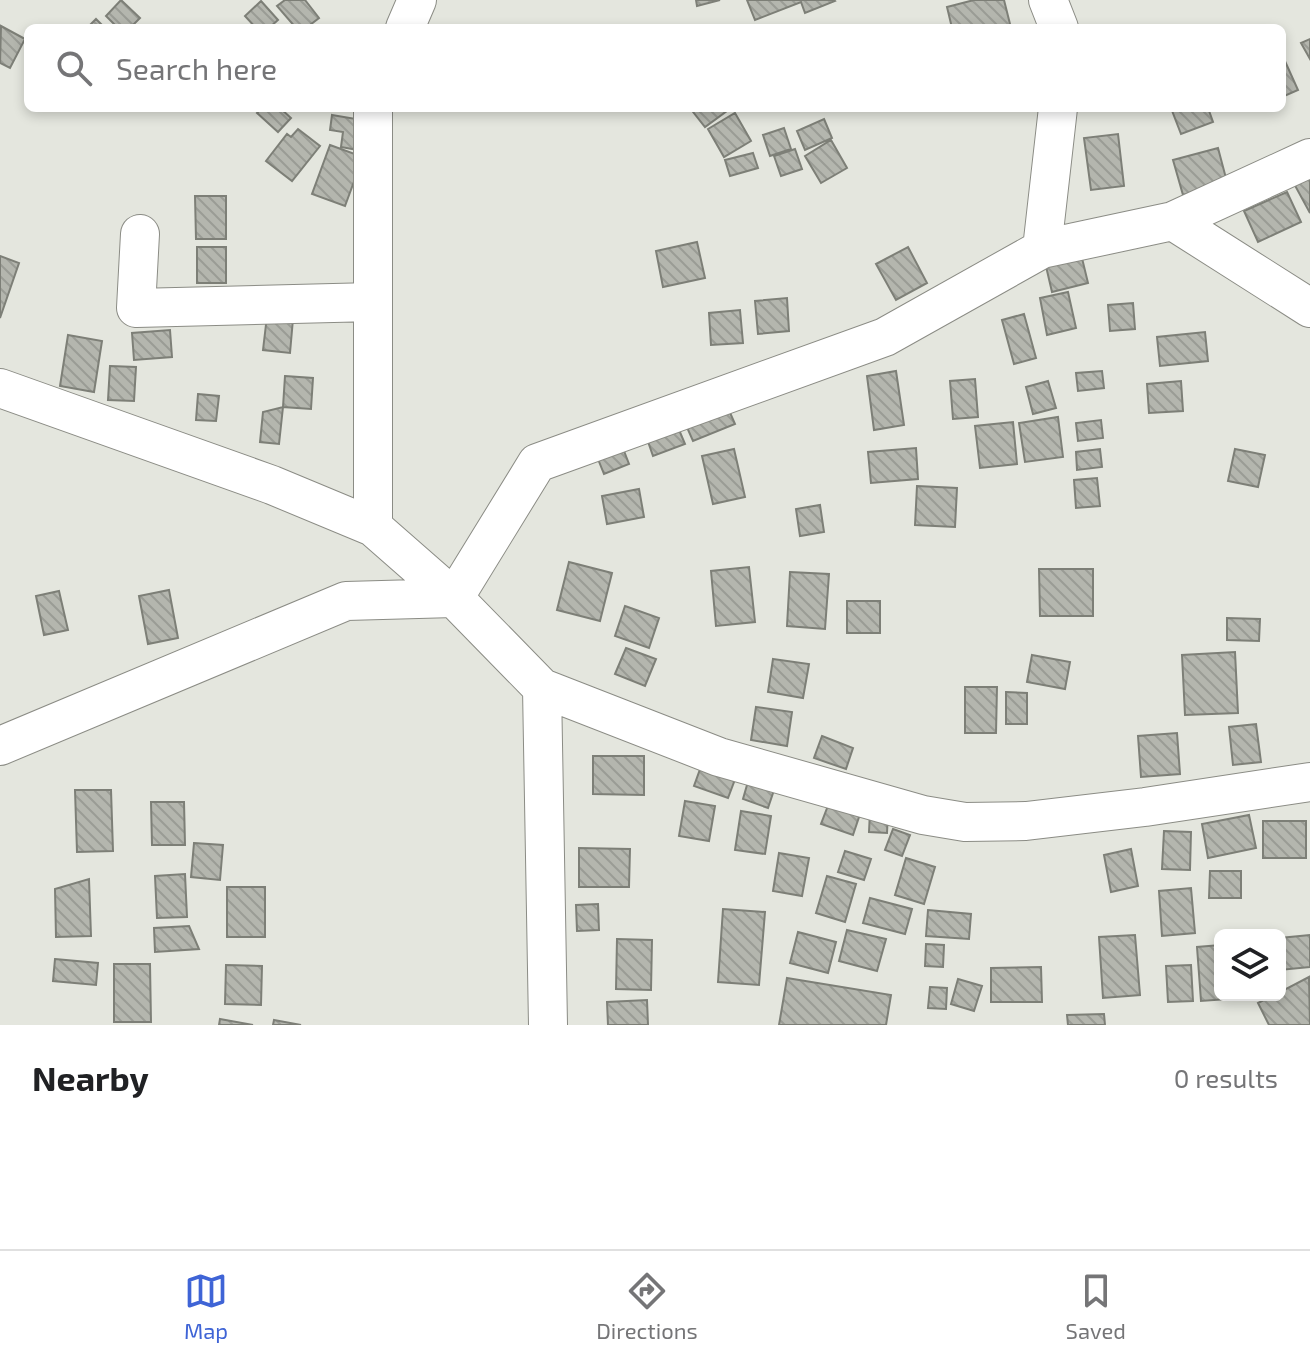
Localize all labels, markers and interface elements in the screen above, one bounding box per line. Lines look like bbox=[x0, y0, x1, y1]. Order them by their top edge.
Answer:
search box bbox=[24, 24, 1286, 112]
icon: search bbox=[52, 46, 96, 90]
text: Search here bbox=[116, 50, 277, 86]
map controls bbox=[1214, 929, 1286, 1001]
button: layers bbox=[1214, 929, 1286, 1001]
text: Nearby bbox=[32, 1057, 149, 1098]
text: 0 results bbox=[1174, 1062, 1278, 1093]
tab: Map bbox=[184, 1269, 228, 1343]
tab: Directions bbox=[596, 1269, 698, 1343]
tab: Saved bbox=[1066, 1269, 1126, 1343]

